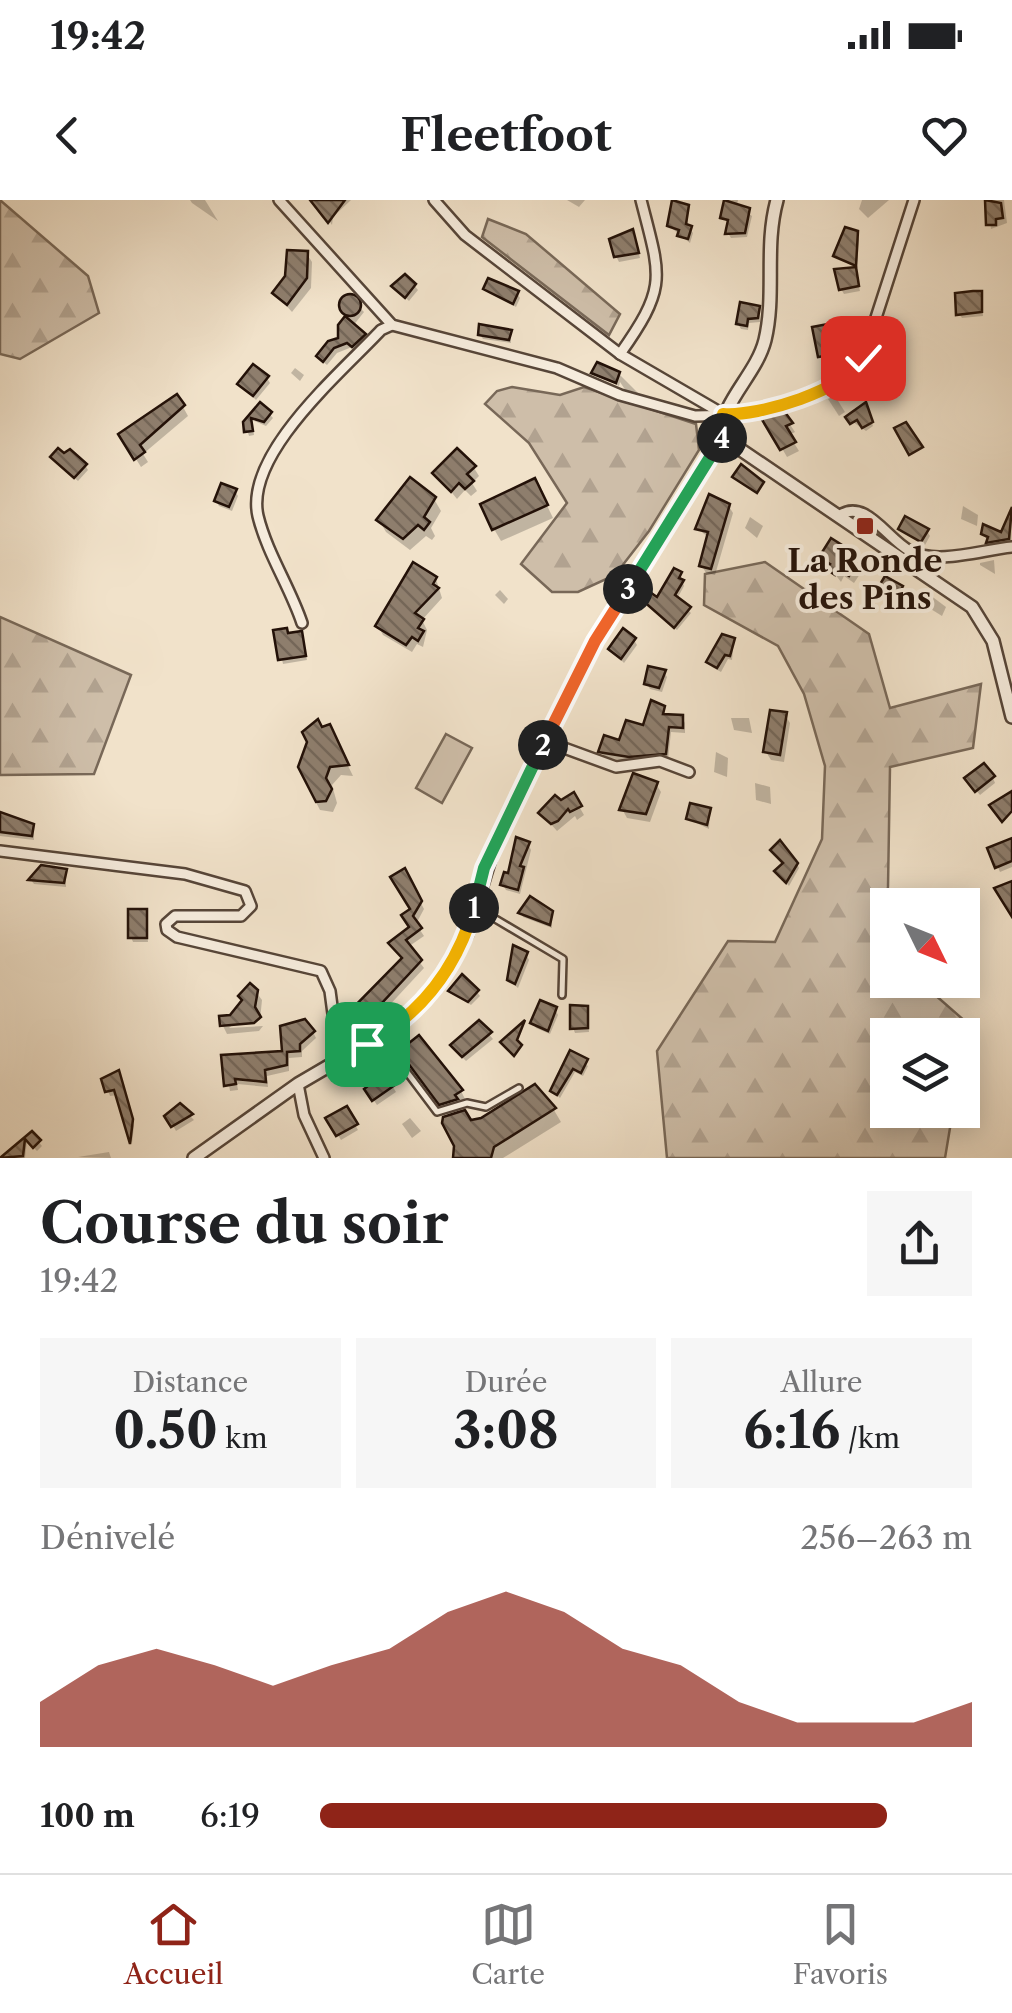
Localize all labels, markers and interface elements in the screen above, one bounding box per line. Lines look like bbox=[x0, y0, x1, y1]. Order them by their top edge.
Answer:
text: 19:42 bbox=[50, 12, 146, 59]
text: Fleetfoot bbox=[400, 107, 612, 163]
icon: back bbox=[40, 108, 95, 163]
icon: heart bbox=[917, 108, 972, 163]
pin bbox=[821, 316, 906, 401]
icon: check bbox=[836, 331, 891, 386]
pin: 4 bbox=[697, 413, 747, 463]
text: 4 bbox=[714, 421, 730, 455]
marker: La Ronde des Pins bbox=[854, 515, 876, 537]
place label: La Ronde des Pins bbox=[787, 541, 943, 617]
pin: 3 bbox=[603, 564, 653, 614]
text: 3 bbox=[620, 572, 636, 606]
pin: 2 bbox=[518, 720, 568, 770]
text: 2 bbox=[535, 728, 551, 762]
pin: 1 bbox=[449, 883, 499, 933]
north arrow bbox=[870, 888, 980, 998]
map controls bbox=[870, 888, 980, 1128]
text: 1 bbox=[468, 891, 480, 925]
pin bbox=[325, 1002, 410, 1087]
icon: arrive bbox=[340, 1017, 395, 1072]
button: layers bbox=[870, 1018, 980, 1128]
text: Course du soir bbox=[40, 1190, 449, 1257]
button: share bbox=[867, 1191, 972, 1296]
text: 19:42 bbox=[40, 1261, 118, 1300]
text: Distance bbox=[132, 1365, 248, 1399]
text: Durée bbox=[465, 1365, 547, 1399]
text: Allure bbox=[781, 1365, 863, 1399]
text: 0.50 bbox=[113, 1399, 218, 1461]
text: 3:08 bbox=[453, 1399, 559, 1461]
text: 6:16 bbox=[743, 1399, 840, 1461]
text: km bbox=[218, 1421, 267, 1455]
text: /km bbox=[840, 1421, 900, 1455]
text: Dénivelé bbox=[40, 1518, 175, 1557]
text: 256–263 m bbox=[801, 1518, 972, 1557]
text: 100 m bbox=[40, 1796, 135, 1835]
text: 6:19 bbox=[200, 1796, 260, 1835]
tab: Accueil bbox=[124, 1897, 223, 1991]
tab: Carte bbox=[471, 1897, 545, 1991]
tab: Favoris bbox=[793, 1897, 888, 1991]

